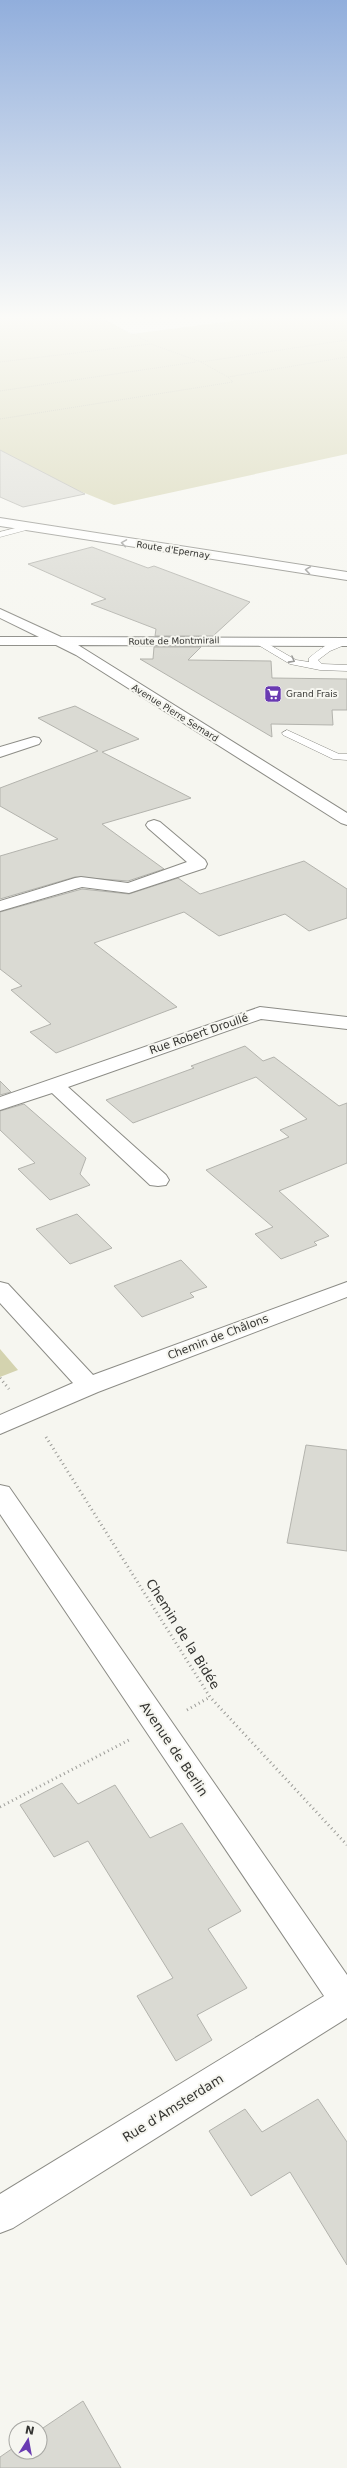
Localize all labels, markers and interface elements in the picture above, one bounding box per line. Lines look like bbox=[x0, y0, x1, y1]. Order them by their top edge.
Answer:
one-way arrow bbox=[121, 539, 128, 547]
street label: Route d'Epernay bbox=[136, 539, 211, 561]
one-way arrow bbox=[305, 566, 311, 575]
street label: Route de Montmirail bbox=[128, 635, 220, 647]
one-way arrow bbox=[288, 655, 295, 662]
street label: Avenue Pierre Semard bbox=[130, 682, 220, 744]
supermarket icon: Grand Frais bbox=[263, 684, 283, 704]
place label: Grand Frais bbox=[286, 689, 338, 699]
street label: Rue Robert Droullé bbox=[148, 1011, 250, 1057]
street label: Chemin de Châlons bbox=[166, 1312, 270, 1362]
street label: Chemin de la Bidée bbox=[143, 1576, 223, 1692]
street label: Avenue de Berlin bbox=[137, 1699, 211, 1799]
street label: Rue d'Amsterdam bbox=[120, 2071, 226, 2145]
north arrow bbox=[8, 2420, 48, 2460]
text: N bbox=[24, 2423, 36, 2438]

